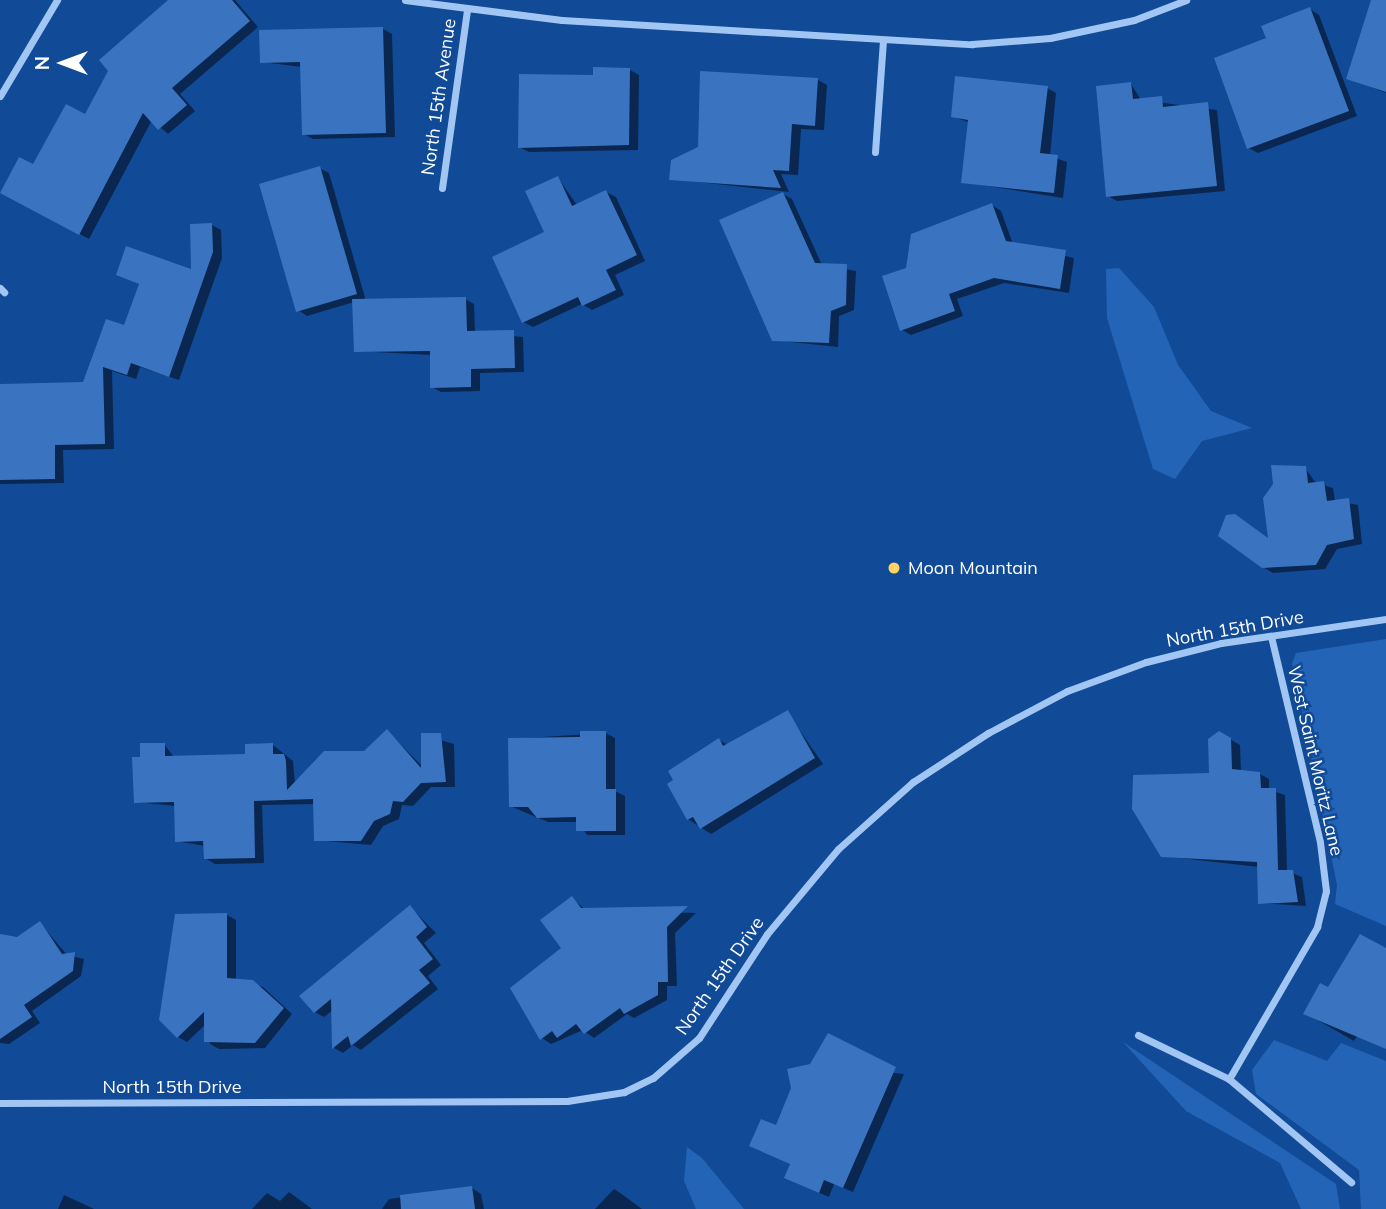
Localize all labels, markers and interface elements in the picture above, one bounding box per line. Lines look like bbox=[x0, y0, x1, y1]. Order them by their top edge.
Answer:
street label: North 15th Avenue bbox=[417, 17, 461, 177]
north arrow bbox=[28, 28, 98, 98]
text: N bbox=[30, 56, 54, 70]
place label: Moon Mountain bbox=[908, 557, 1038, 579]
marker: Moon Mountain bbox=[886, 560, 902, 576]
street label: North 15th Drive bbox=[1165, 606, 1305, 652]
street label: West Saint Moritz Lane bbox=[1283, 664, 1347, 858]
street label: North 15th Drive bbox=[671, 913, 769, 1039]
street label: North 15th Drive bbox=[103, 1076, 241, 1098]

